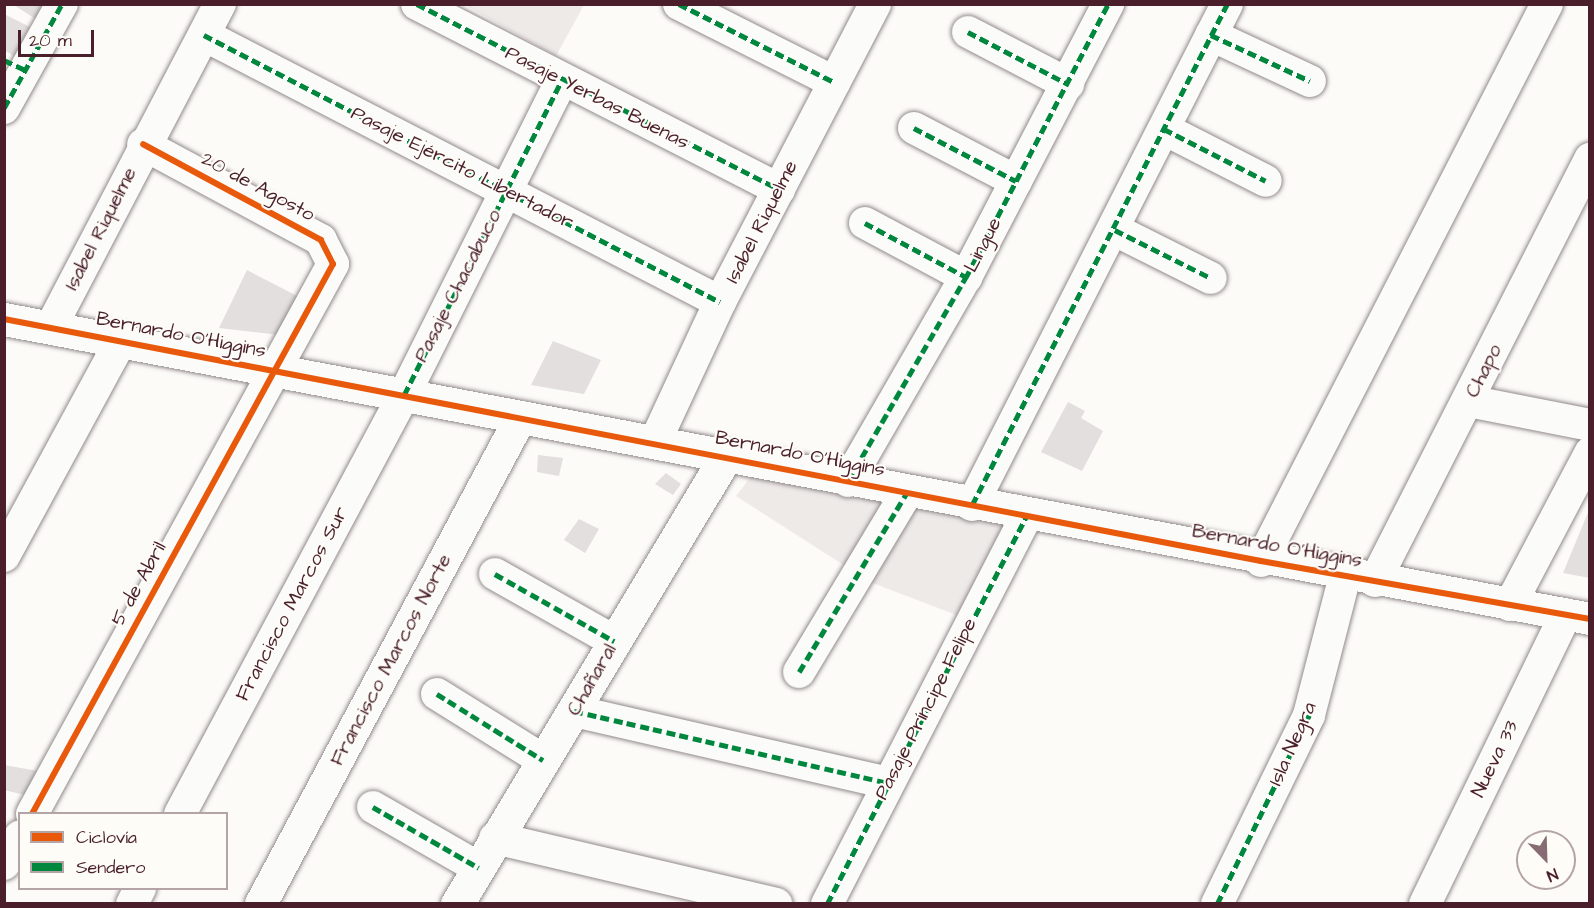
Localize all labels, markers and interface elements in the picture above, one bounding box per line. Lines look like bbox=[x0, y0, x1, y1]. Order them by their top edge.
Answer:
scale bar bbox=[21, 18, 98, 56]
text: 20 m bbox=[29, 28, 72, 53]
street label: Pasaje Yerbas Buenas bbox=[501, 41, 693, 155]
street label: Pasaje Ejército Libertador bbox=[347, 101, 577, 235]
street label: 20 de Agosto bbox=[197, 147, 319, 227]
street label: Isabel Riquelme bbox=[721, 157, 803, 287]
street label: Isabel Riquelme bbox=[60, 164, 142, 294]
street label: Pasaje Chacabuco bbox=[409, 206, 507, 366]
street label: Lingue bbox=[959, 214, 1007, 276]
street label: Bernardo O'Higgins bbox=[94, 307, 268, 363]
street label: Chapo bbox=[1460, 340, 1508, 402]
street label: Bernardo O'Higgins bbox=[713, 426, 887, 482]
street label: Francisco Marcos Sur bbox=[231, 503, 353, 705]
street label: Bernardo O'Higgins bbox=[1190, 519, 1364, 573]
street label: 5 de Abril bbox=[106, 538, 172, 630]
street label: Francisco Marcos Norte bbox=[325, 550, 457, 770]
street label: Pasaje Príncipe Felipe bbox=[870, 614, 982, 804]
street label: Chañaral bbox=[562, 640, 622, 720]
street label: Isla Negra bbox=[1264, 698, 1322, 790]
street label: Nueva 33 bbox=[1466, 717, 1524, 801]
legend bbox=[18, 812, 228, 890]
text: Ciclovía bbox=[76, 825, 137, 850]
north arrow bbox=[1516, 830, 1576, 890]
text: Sendero bbox=[76, 855, 145, 880]
text: N bbox=[1543, 863, 1561, 887]

